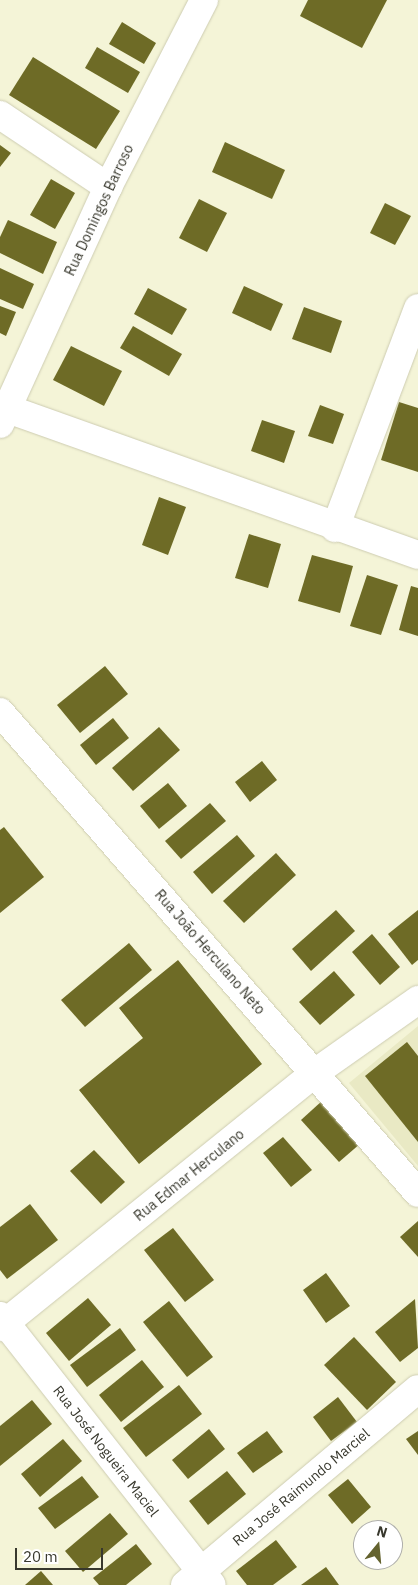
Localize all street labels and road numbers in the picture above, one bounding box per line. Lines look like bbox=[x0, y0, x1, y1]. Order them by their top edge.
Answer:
street label: Rua Domingos Barroso bbox=[61, 142, 137, 278]
street label: Rua João Herculano Neto bbox=[151, 886, 269, 1018]
street label: Rua Edmar Herculano bbox=[131, 1125, 247, 1225]
street label: Rua José Nogueira Maciel bbox=[50, 1382, 162, 1520]
street label: Rua José Raimundo Marciel bbox=[229, 1425, 373, 1549]

